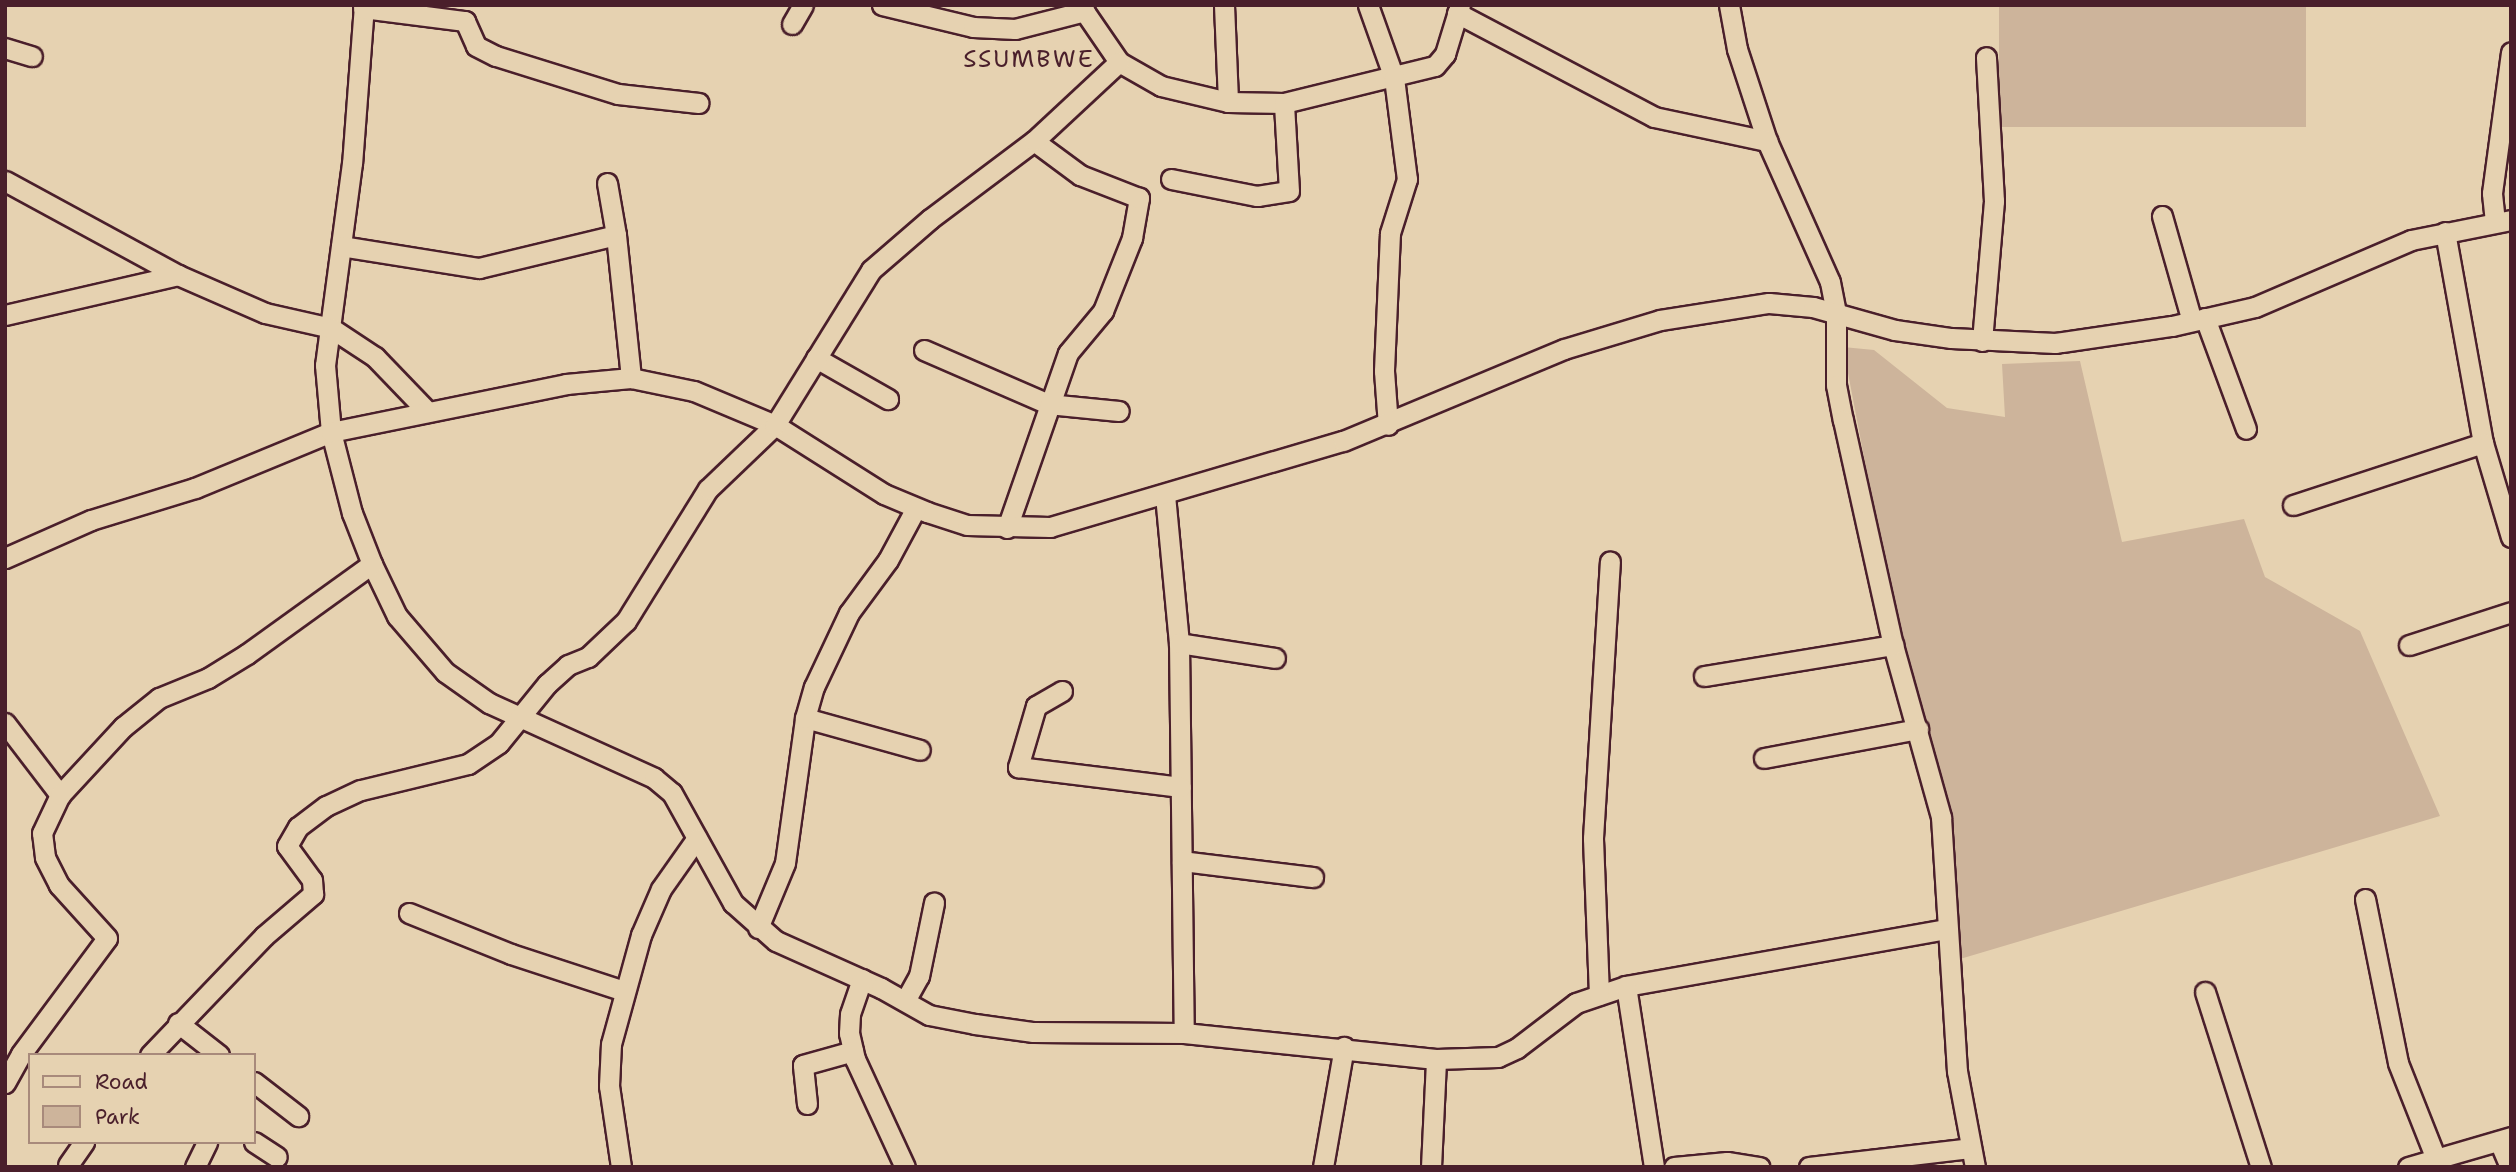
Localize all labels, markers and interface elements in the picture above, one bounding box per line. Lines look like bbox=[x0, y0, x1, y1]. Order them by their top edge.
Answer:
district label: SSUMBWE bbox=[964, 46, 1094, 74]
legend bbox=[28, 1053, 256, 1144]
text: Road bbox=[95, 1068, 148, 1096]
text: Park bbox=[95, 1103, 140, 1131]

